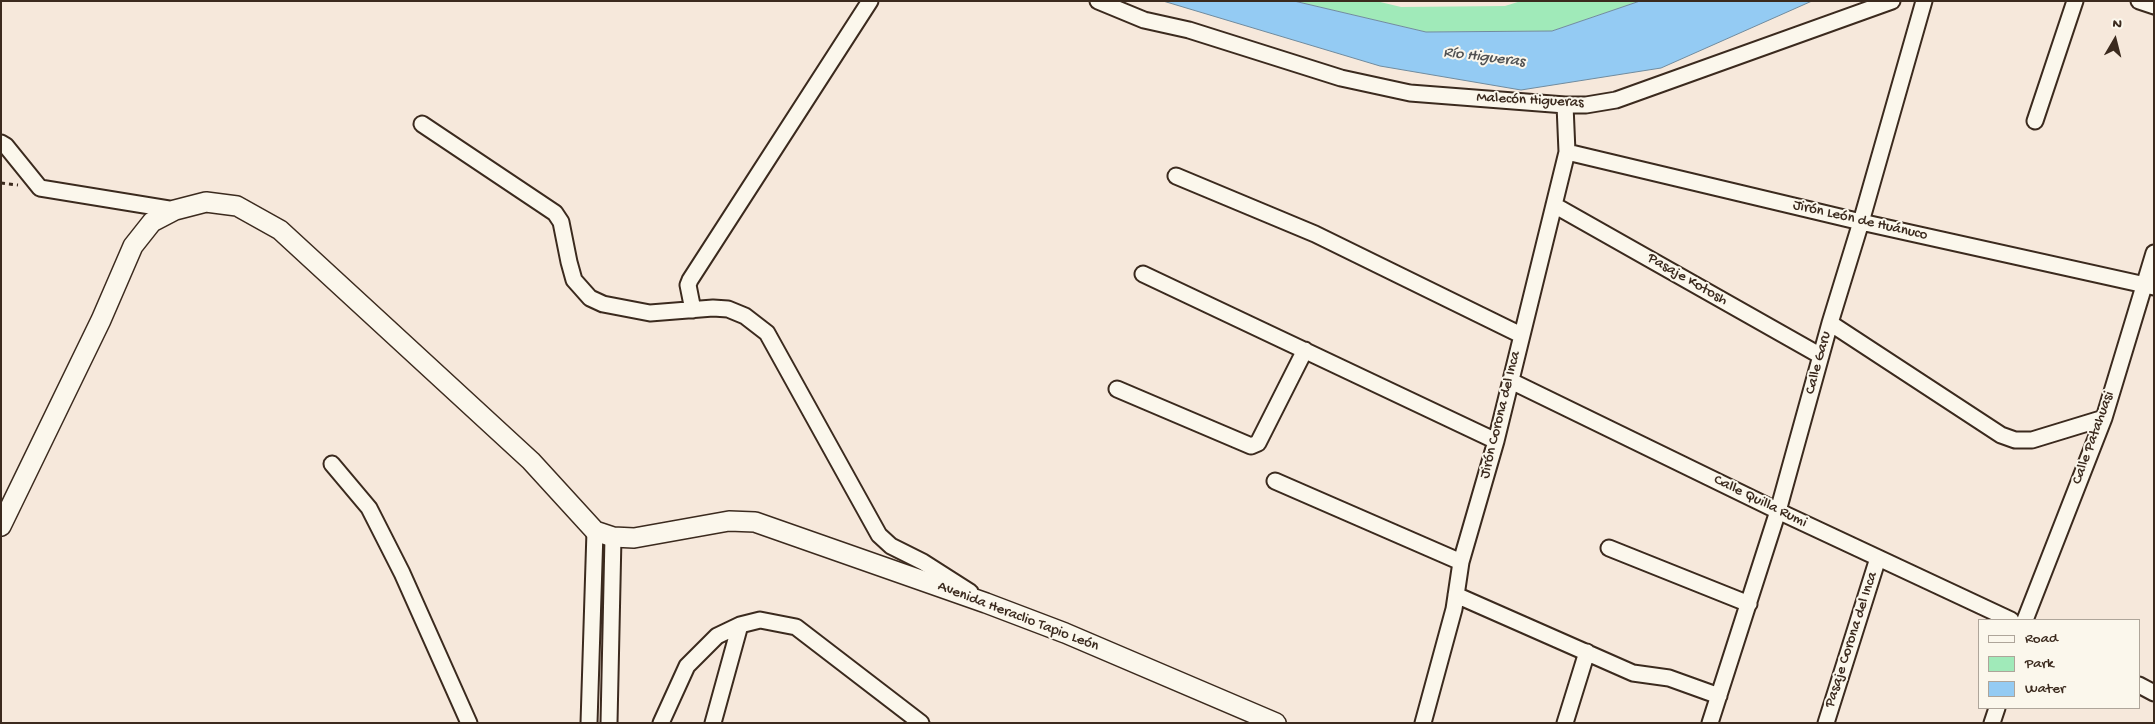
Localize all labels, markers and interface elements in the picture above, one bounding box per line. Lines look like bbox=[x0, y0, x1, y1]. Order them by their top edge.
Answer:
north arrow bbox=[2090, 15, 2140, 65]
text: N bbox=[2111, 16, 2123, 34]
water label: Río Higueras bbox=[1442, 43, 1526, 73]
street label: Malecón Higueras bbox=[1476, 89, 1584, 113]
street label: Jirón León de Huánuco bbox=[1791, 197, 1929, 245]
street label: Pasaje Kotosh bbox=[1644, 250, 1730, 310]
street label: Calle Garu bbox=[1802, 330, 1836, 396]
street label: Jirón Corona del Inca bbox=[1476, 349, 1526, 481]
street label: Calle Patahuasi bbox=[2069, 389, 2119, 487]
street label: Calle Quilla Rumi bbox=[1710, 472, 1810, 532]
street label: Pasaje Corona del Inca bbox=[1822, 570, 1882, 710]
street label: Avenida Heraclio Tapio León bbox=[935, 578, 1101, 656]
legend bbox=[1978, 619, 2140, 709]
text: Road bbox=[2025, 630, 2058, 648]
text: Park bbox=[2025, 655, 2054, 673]
text: Water bbox=[2025, 680, 2065, 698]

